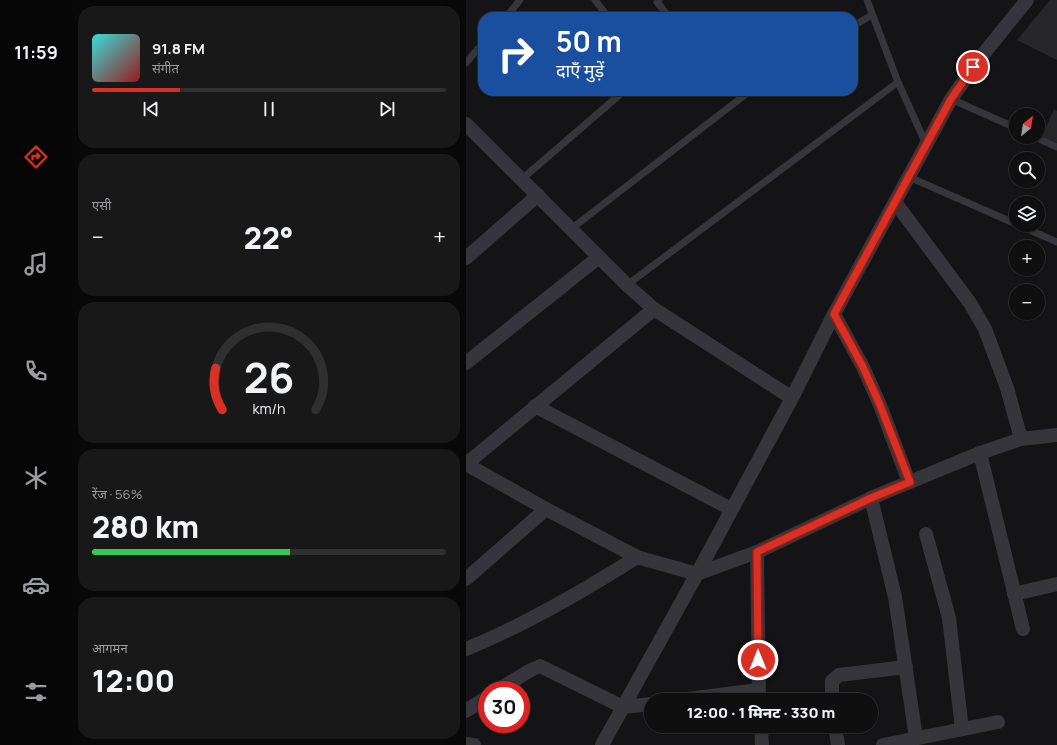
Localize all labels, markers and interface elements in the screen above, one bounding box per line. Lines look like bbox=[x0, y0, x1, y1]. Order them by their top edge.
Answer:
text: 50 m bbox=[556, 22, 622, 60]
icon: right bbox=[490, 28, 542, 80]
text: 91.8 FM bbox=[152, 38, 205, 59]
text: 11:59 bbox=[14, 40, 58, 64]
pin bbox=[956, 50, 990, 84]
icon: arrive bbox=[962, 56, 984, 78]
text: दाएँ मुड़ें bbox=[556, 58, 604, 82]
text: संगीत bbox=[152, 59, 179, 77]
icon: previous bbox=[140, 98, 162, 120]
icon: pause bbox=[258, 98, 280, 120]
icon: next bbox=[376, 98, 398, 120]
north arrow bbox=[1009, 108, 1045, 144]
map controls bbox=[1009, 108, 1045, 320]
icon: directions bbox=[22, 143, 50, 171]
button: search bbox=[1009, 152, 1045, 188]
text: एसी bbox=[92, 196, 111, 214]
button: layers bbox=[1009, 196, 1045, 232]
text: 22° bbox=[244, 217, 293, 258]
text: − bbox=[92, 222, 104, 252]
text: + bbox=[433, 222, 446, 252]
button: + bbox=[1009, 240, 1045, 276]
icon: music bbox=[22, 250, 50, 278]
button: − bbox=[1009, 284, 1045, 320]
text: 26 bbox=[244, 349, 294, 405]
icon: phone bbox=[22, 357, 50, 385]
text: km/h bbox=[252, 399, 286, 418]
icon: climate bbox=[22, 464, 50, 492]
text: रेंज · 56% bbox=[92, 485, 142, 503]
text: 280 km bbox=[92, 506, 199, 547]
icon: car bbox=[22, 571, 50, 599]
text: आगमन bbox=[92, 639, 128, 657]
position arrow bbox=[737, 639, 779, 681]
text: 12:00 bbox=[92, 660, 175, 701]
icon: filters bbox=[22, 678, 50, 706]
speed limit sign: 30 bbox=[478, 681, 530, 733]
text: 12:00 · 1 मिनट · 330 m bbox=[687, 702, 835, 723]

